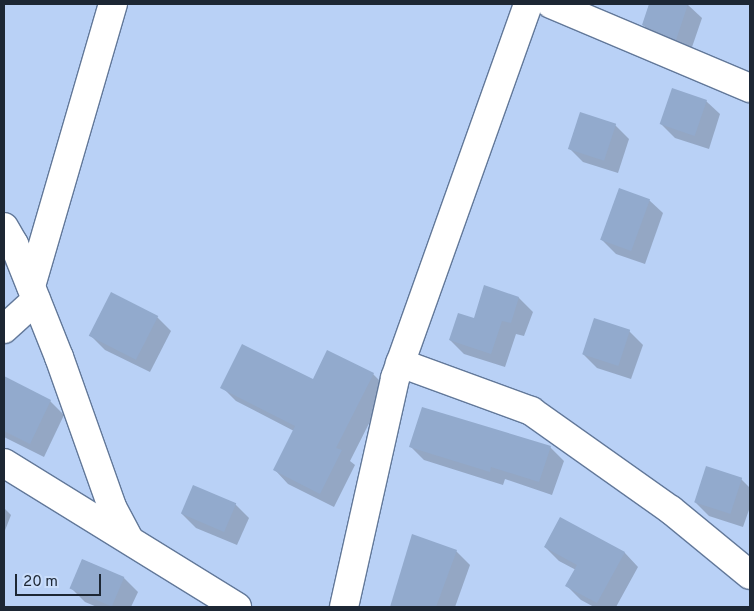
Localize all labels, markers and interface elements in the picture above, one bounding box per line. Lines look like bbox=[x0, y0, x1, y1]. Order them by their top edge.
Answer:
scale bar bbox=[18, 564, 104, 596]
text: 20 m bbox=[23, 573, 58, 592]

